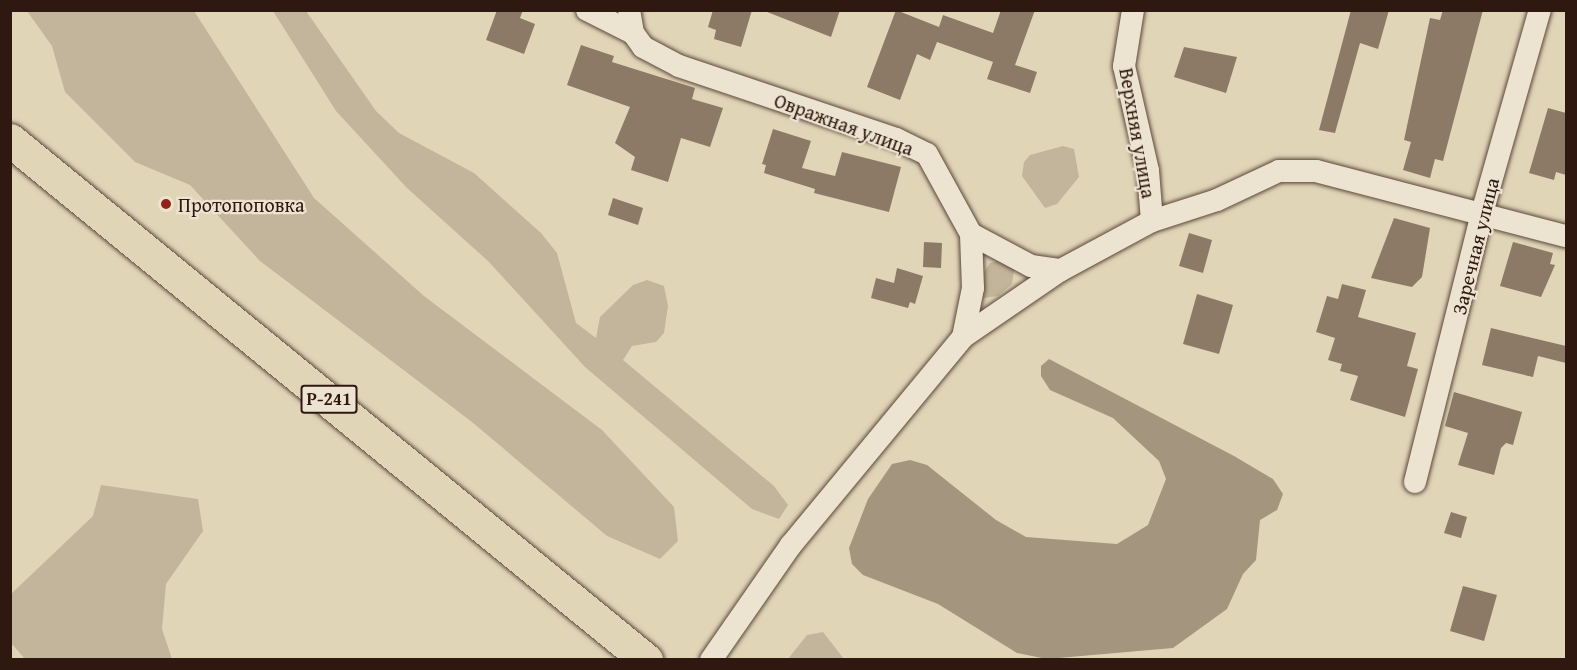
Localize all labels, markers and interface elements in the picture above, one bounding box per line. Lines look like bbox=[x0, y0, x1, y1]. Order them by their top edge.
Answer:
street label: Верхняя улица bbox=[1115, 66, 1161, 200]
street label: Овражная улица bbox=[771, 88, 917, 160]
street label: Заречная улица bbox=[1446, 175, 1504, 317]
place label: Протопоповка bbox=[178, 192, 304, 216]
marker: Протопоповка bbox=[159, 197, 173, 211]
road number: Р-241 bbox=[300, 384, 358, 414]

